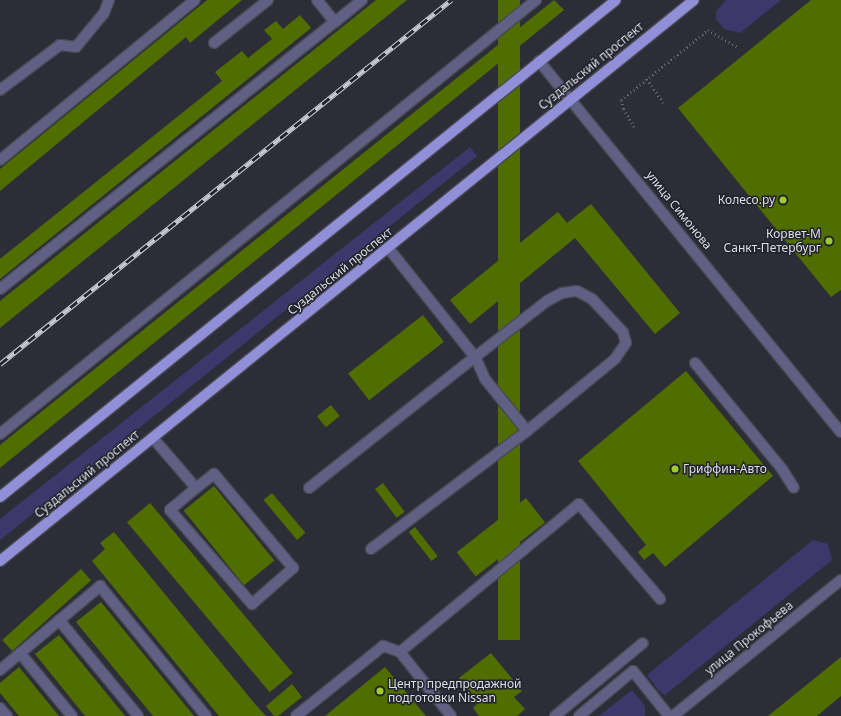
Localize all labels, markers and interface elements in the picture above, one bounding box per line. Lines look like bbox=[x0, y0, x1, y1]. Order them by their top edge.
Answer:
street label: Суздальский проспект bbox=[536, 19, 646, 113]
street label: улица Симонова bbox=[643, 168, 715, 252]
place label: Колесо.ру bbox=[718, 193, 775, 207]
marker: Колесо.ру bbox=[778, 195, 788, 205]
street label: Суздальский проспект bbox=[285, 224, 395, 318]
place label: Корвет-М Санкт-Петербург bbox=[724, 227, 821, 255]
marker: Корвет-М Санкт-Петербург bbox=[824, 236, 834, 246]
street label: Суздальский проспект bbox=[32, 427, 142, 521]
place label: Гриффин-Авто bbox=[683, 462, 767, 476]
marker: Гриффин-Авто bbox=[670, 464, 680, 474]
street label: улица Прокофьева bbox=[702, 598, 796, 678]
place label: Центр предпродажной подготовки Nissan bbox=[388, 677, 522, 705]
marker: Центр предпродажной подготовки Nissan bbox=[375, 686, 385, 696]

